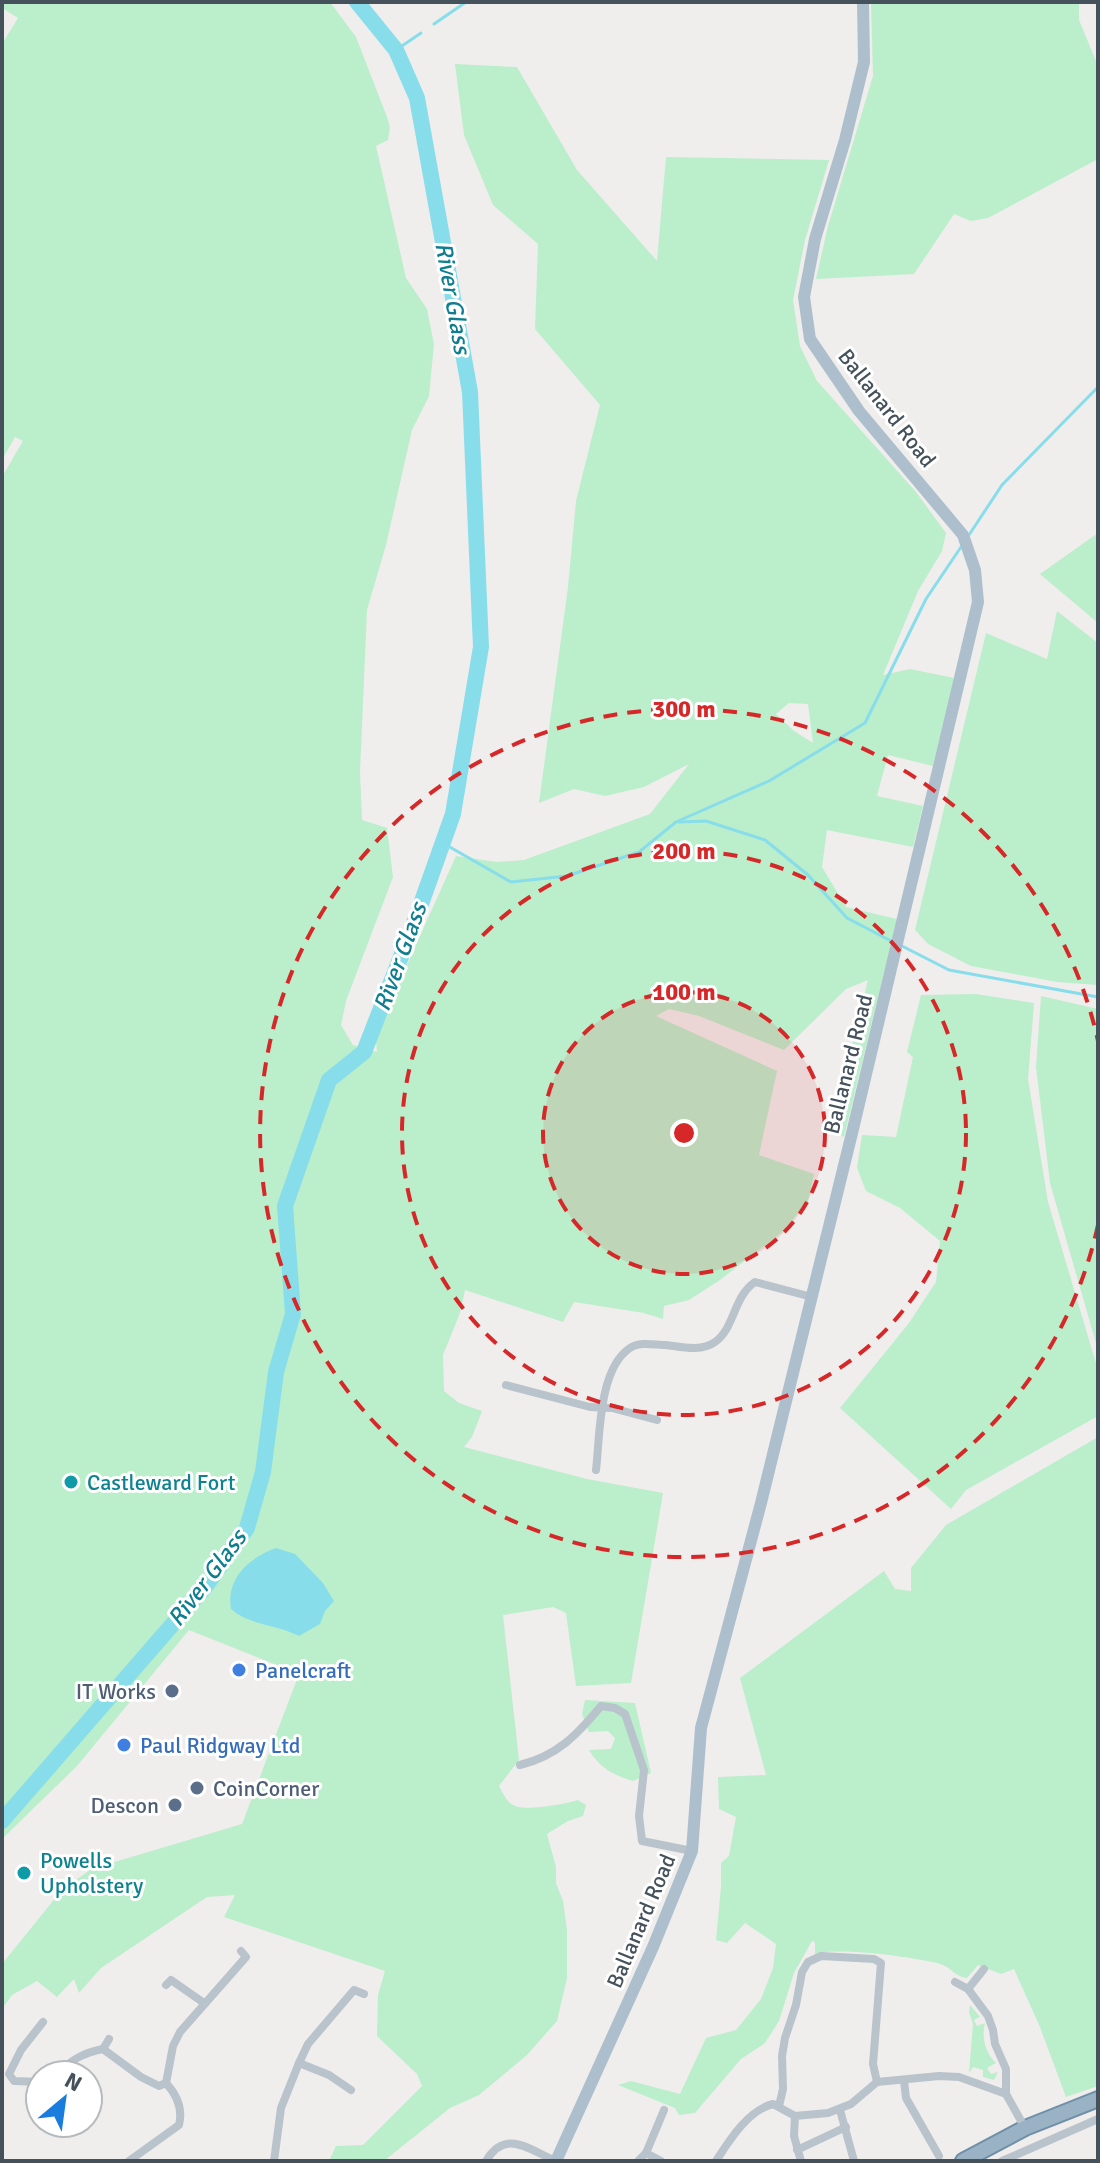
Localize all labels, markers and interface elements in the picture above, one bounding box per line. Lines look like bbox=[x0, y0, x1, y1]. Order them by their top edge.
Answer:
water label: River Glass bbox=[428, 240, 478, 359]
street label: Ballanard Road bbox=[832, 343, 942, 473]
text: 300 m bbox=[652, 694, 716, 724]
text: 200 m bbox=[652, 836, 716, 866]
water label: River Glass bbox=[367, 896, 434, 1015]
text: 100 m bbox=[652, 977, 716, 1007]
street label: Ballanard Road bbox=[818, 991, 878, 1137]
centre of rings bbox=[670, 1119, 698, 1147]
place label: Castleward Fort bbox=[87, 1469, 236, 1496]
marker: Castleward Fort bbox=[62, 1473, 80, 1491]
water label: River Glass bbox=[161, 1522, 255, 1632]
place label: Panelcraft bbox=[255, 1657, 351, 1684]
marker: Panelcraft bbox=[230, 1661, 248, 1679]
place label: IT Works bbox=[76, 1678, 156, 1705]
marker: IT Works bbox=[163, 1682, 181, 1700]
place label: Paul Ridgway Ltd bbox=[140, 1732, 301, 1759]
marker: Paul Ridgway Ltd bbox=[115, 1736, 133, 1754]
place label: CoinCorner bbox=[213, 1775, 319, 1802]
marker: CoinCorner bbox=[188, 1779, 206, 1797]
place label: Descon bbox=[90, 1792, 159, 1819]
marker: Descon bbox=[166, 1796, 184, 1814]
place label: Powells Upholstery bbox=[40, 1847, 144, 1899]
street label: Ballanard Road bbox=[601, 1850, 681, 1992]
marker: Powells Upholstery bbox=[15, 1864, 33, 1882]
north arrow bbox=[24, 2059, 104, 2139]
text: N bbox=[60, 2066, 87, 2097]

